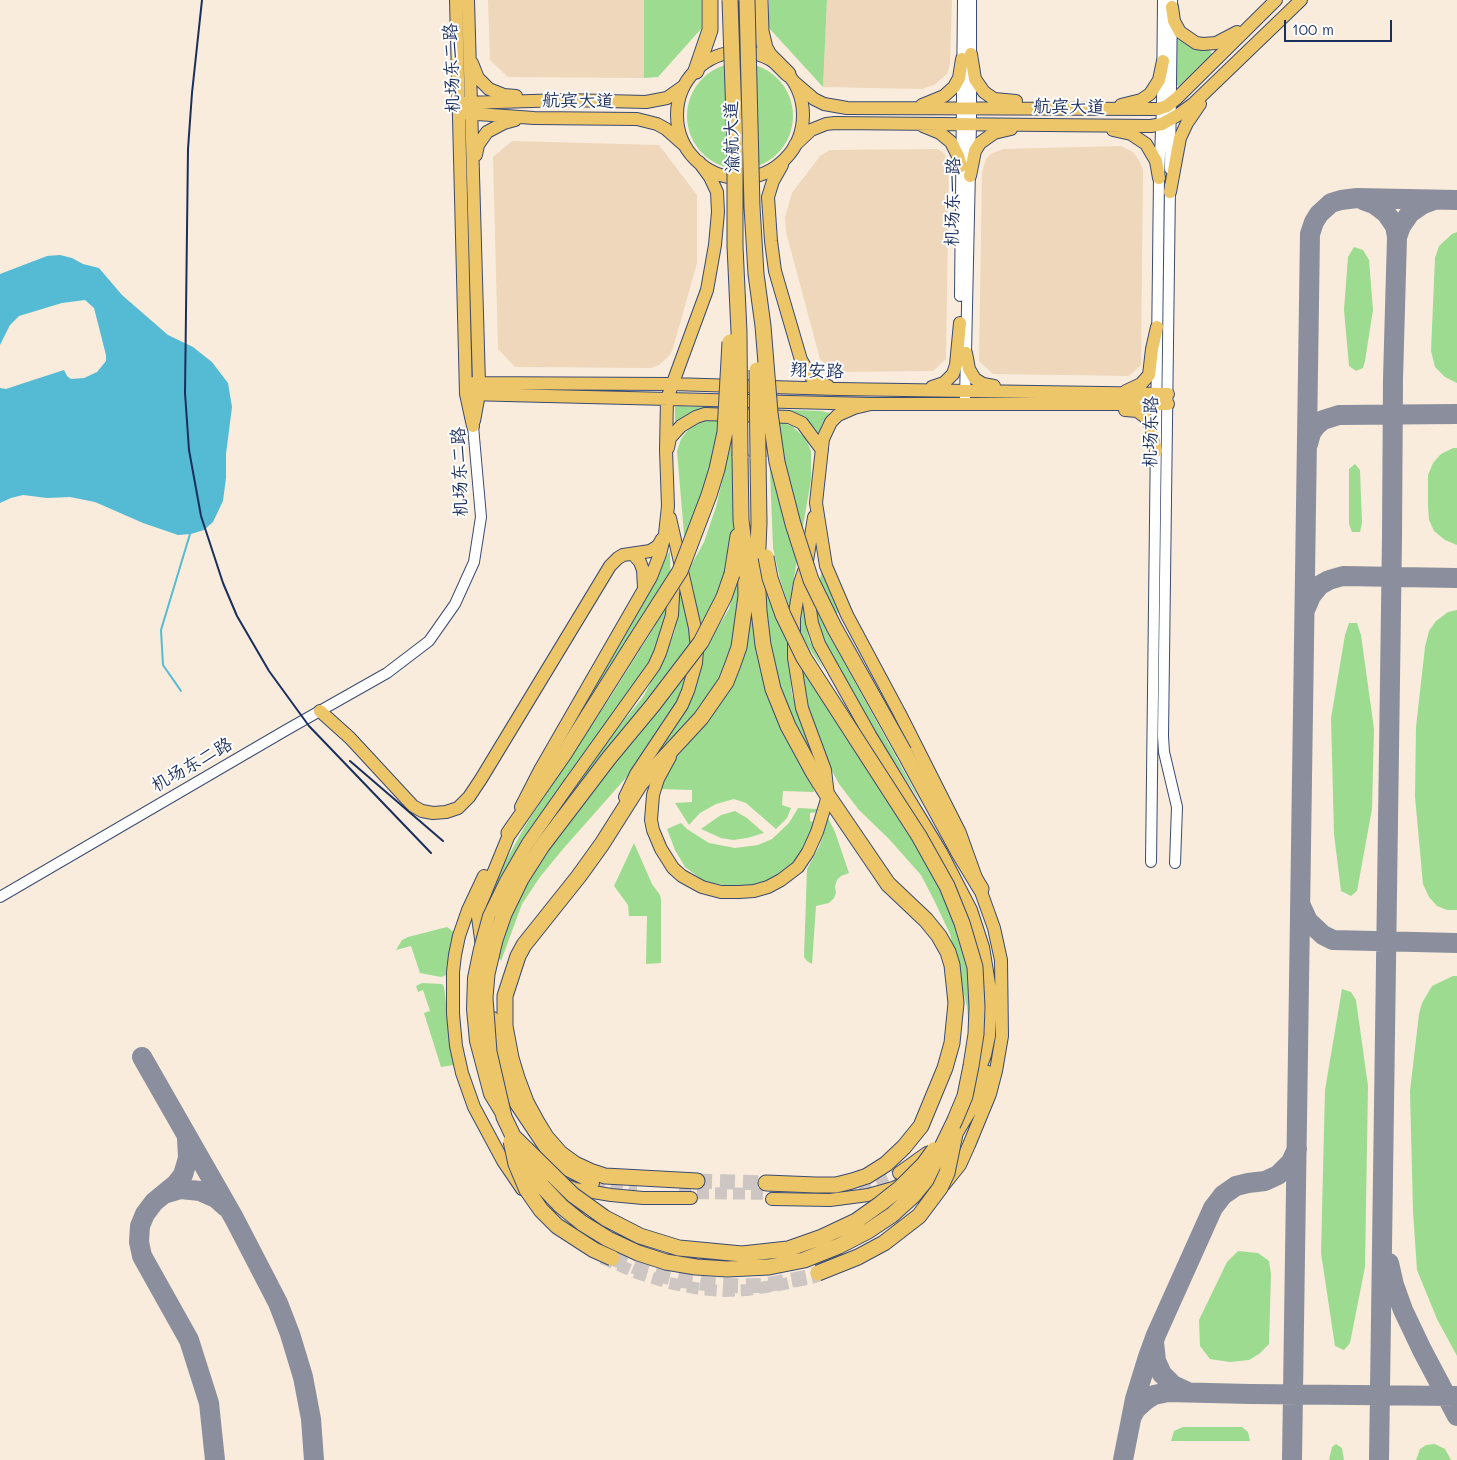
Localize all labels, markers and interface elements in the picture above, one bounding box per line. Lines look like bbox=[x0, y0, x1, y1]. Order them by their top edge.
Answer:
scale bar bbox=[1287, 10, 1394, 42]
text: 100 m bbox=[1292, 19, 1334, 39]
street label: 机场东二路 bbox=[440, 23, 464, 113]
street label: 航宾大道 bbox=[542, 90, 614, 112]
street label: 航宾大道 bbox=[1033, 96, 1105, 118]
street label: 渝航大道 bbox=[721, 101, 743, 173]
street label: 机场东一路 bbox=[941, 157, 965, 247]
street label: 翔安路 bbox=[790, 359, 844, 383]
street label: 机场东路 bbox=[1140, 396, 1162, 468]
street label: 机场东二路 bbox=[448, 427, 472, 517]
street label: 机场东二路 bbox=[148, 733, 236, 797]

